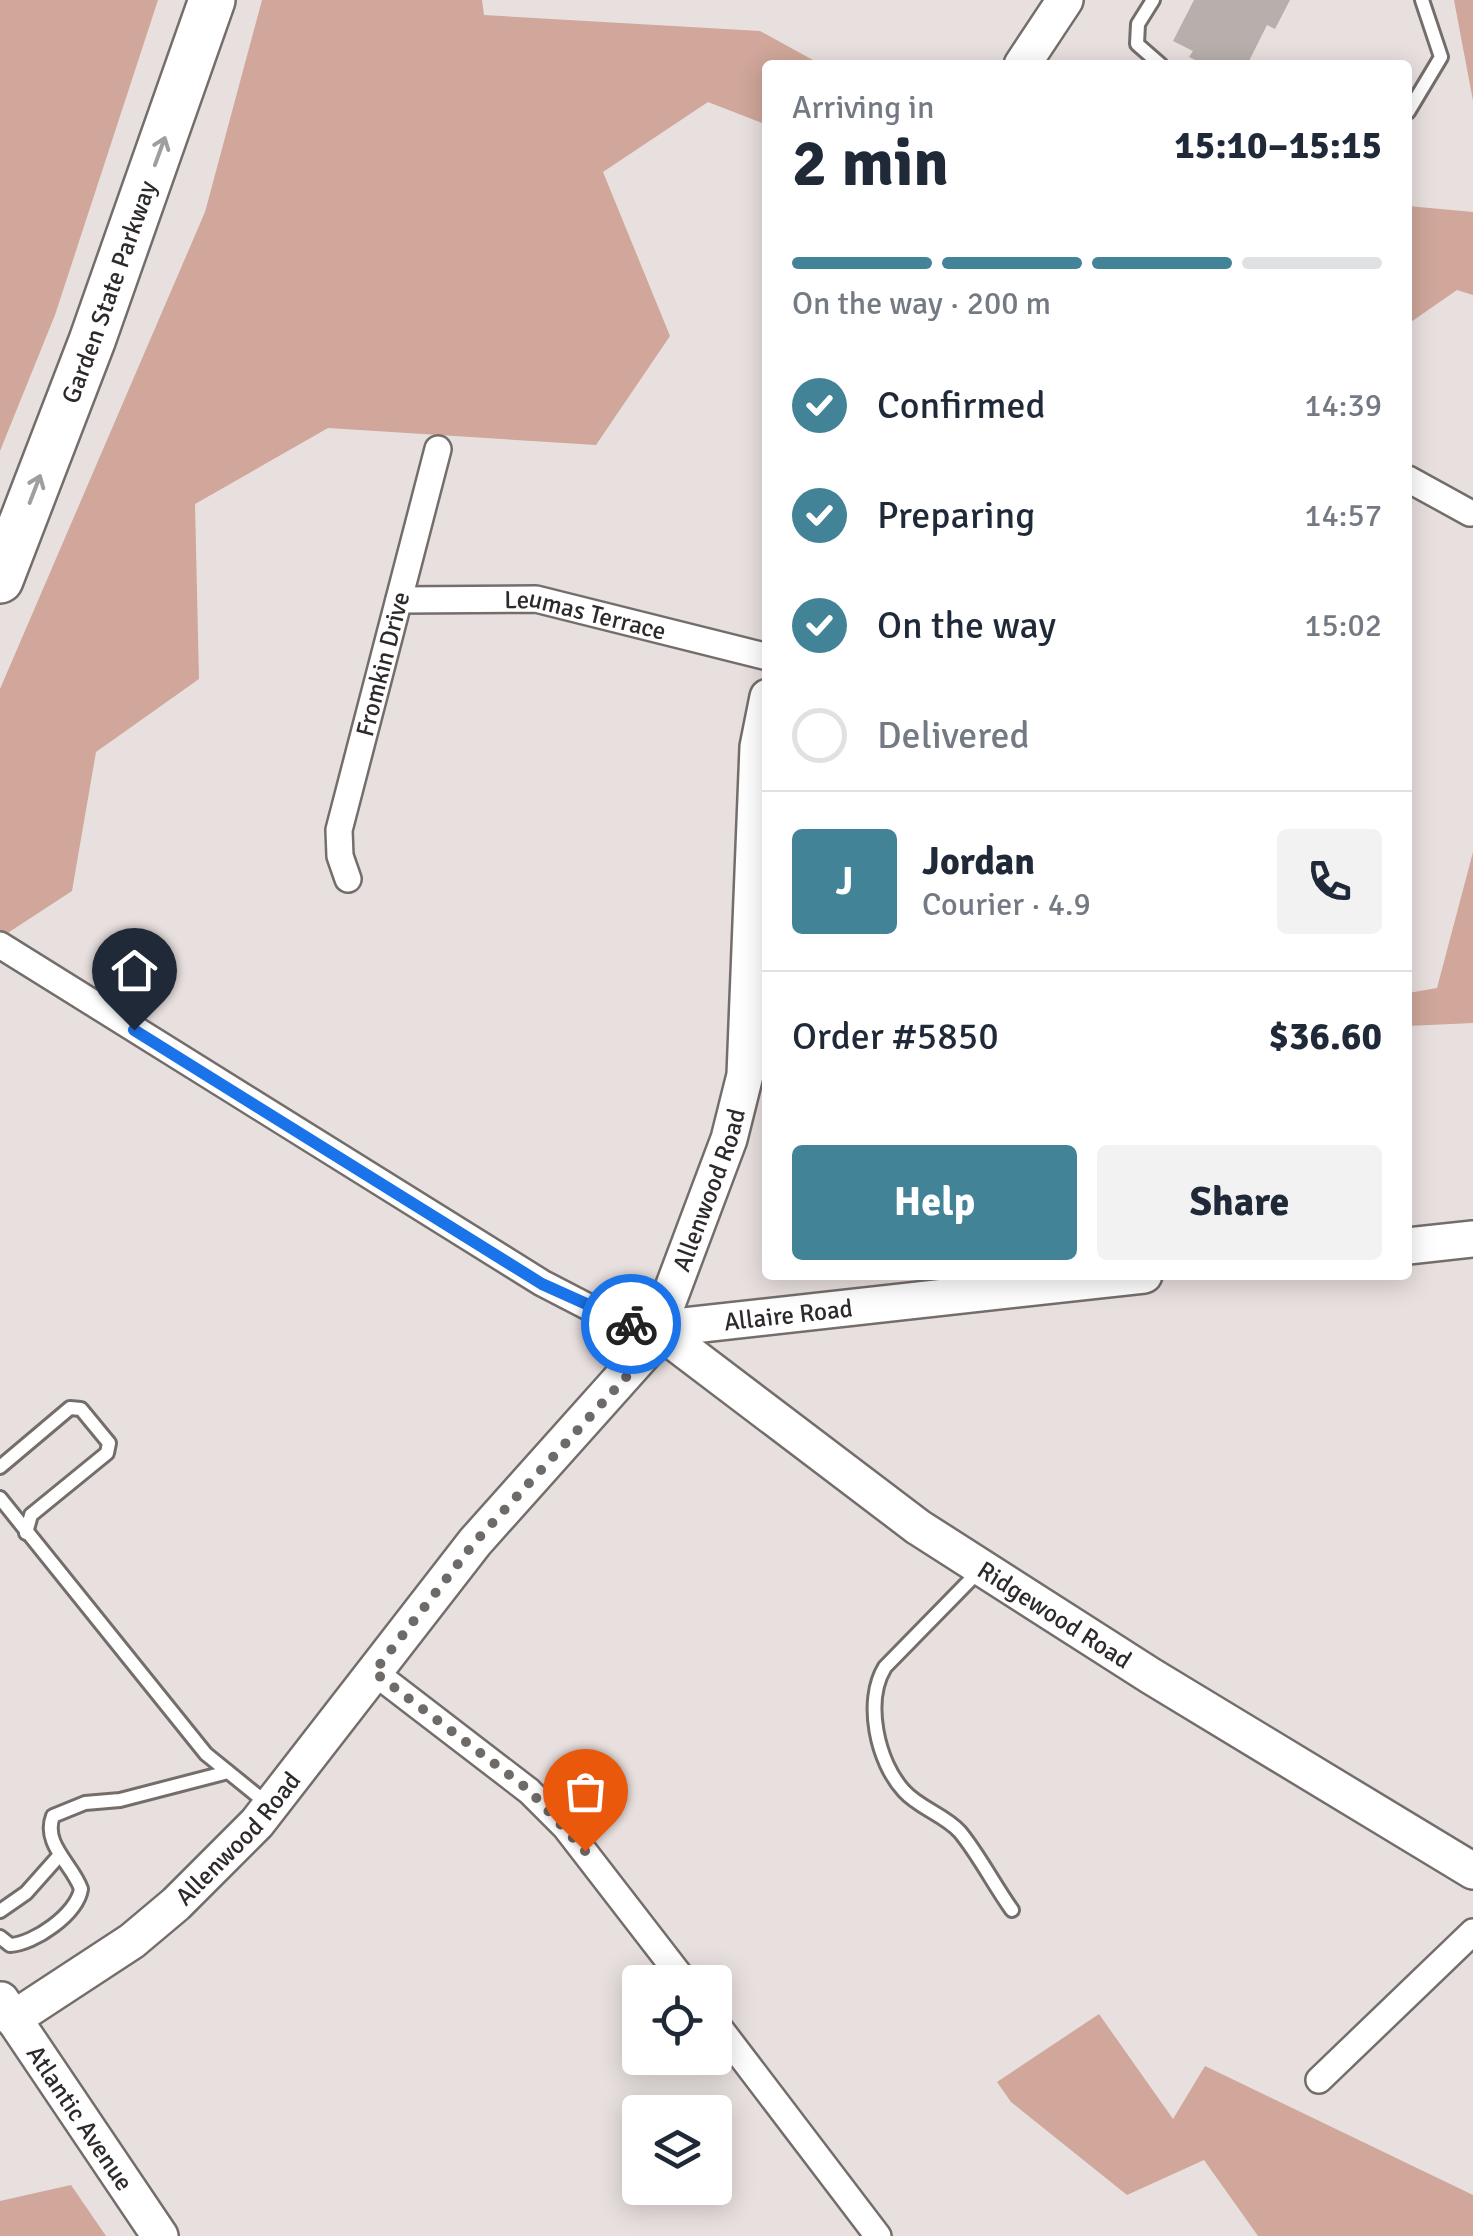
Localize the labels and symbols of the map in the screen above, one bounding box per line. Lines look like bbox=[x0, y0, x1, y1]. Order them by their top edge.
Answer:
one-way arrow bbox=[152, 137, 170, 168]
street label: Garden State Parkway bbox=[55, 176, 163, 408]
one-way arrow bbox=[27, 474, 45, 505]
street label: Leumas Terrace bbox=[504, 583, 669, 647]
street label: Fromkin Drive bbox=[349, 588, 416, 740]
pin bbox=[92, 928, 177, 1031]
street label: Allenwood Road bbox=[666, 1105, 752, 1276]
courier bbox=[581, 1274, 681, 1374]
street label: Allaire Road bbox=[722, 1292, 854, 1337]
street label: Ridgewood Road bbox=[972, 1554, 1137, 1676]
pin bbox=[543, 1749, 628, 1852]
street label: Allenwood Road bbox=[169, 1765, 307, 1912]
street label: Atlantic Avenue bbox=[20, 2039, 140, 2197]

